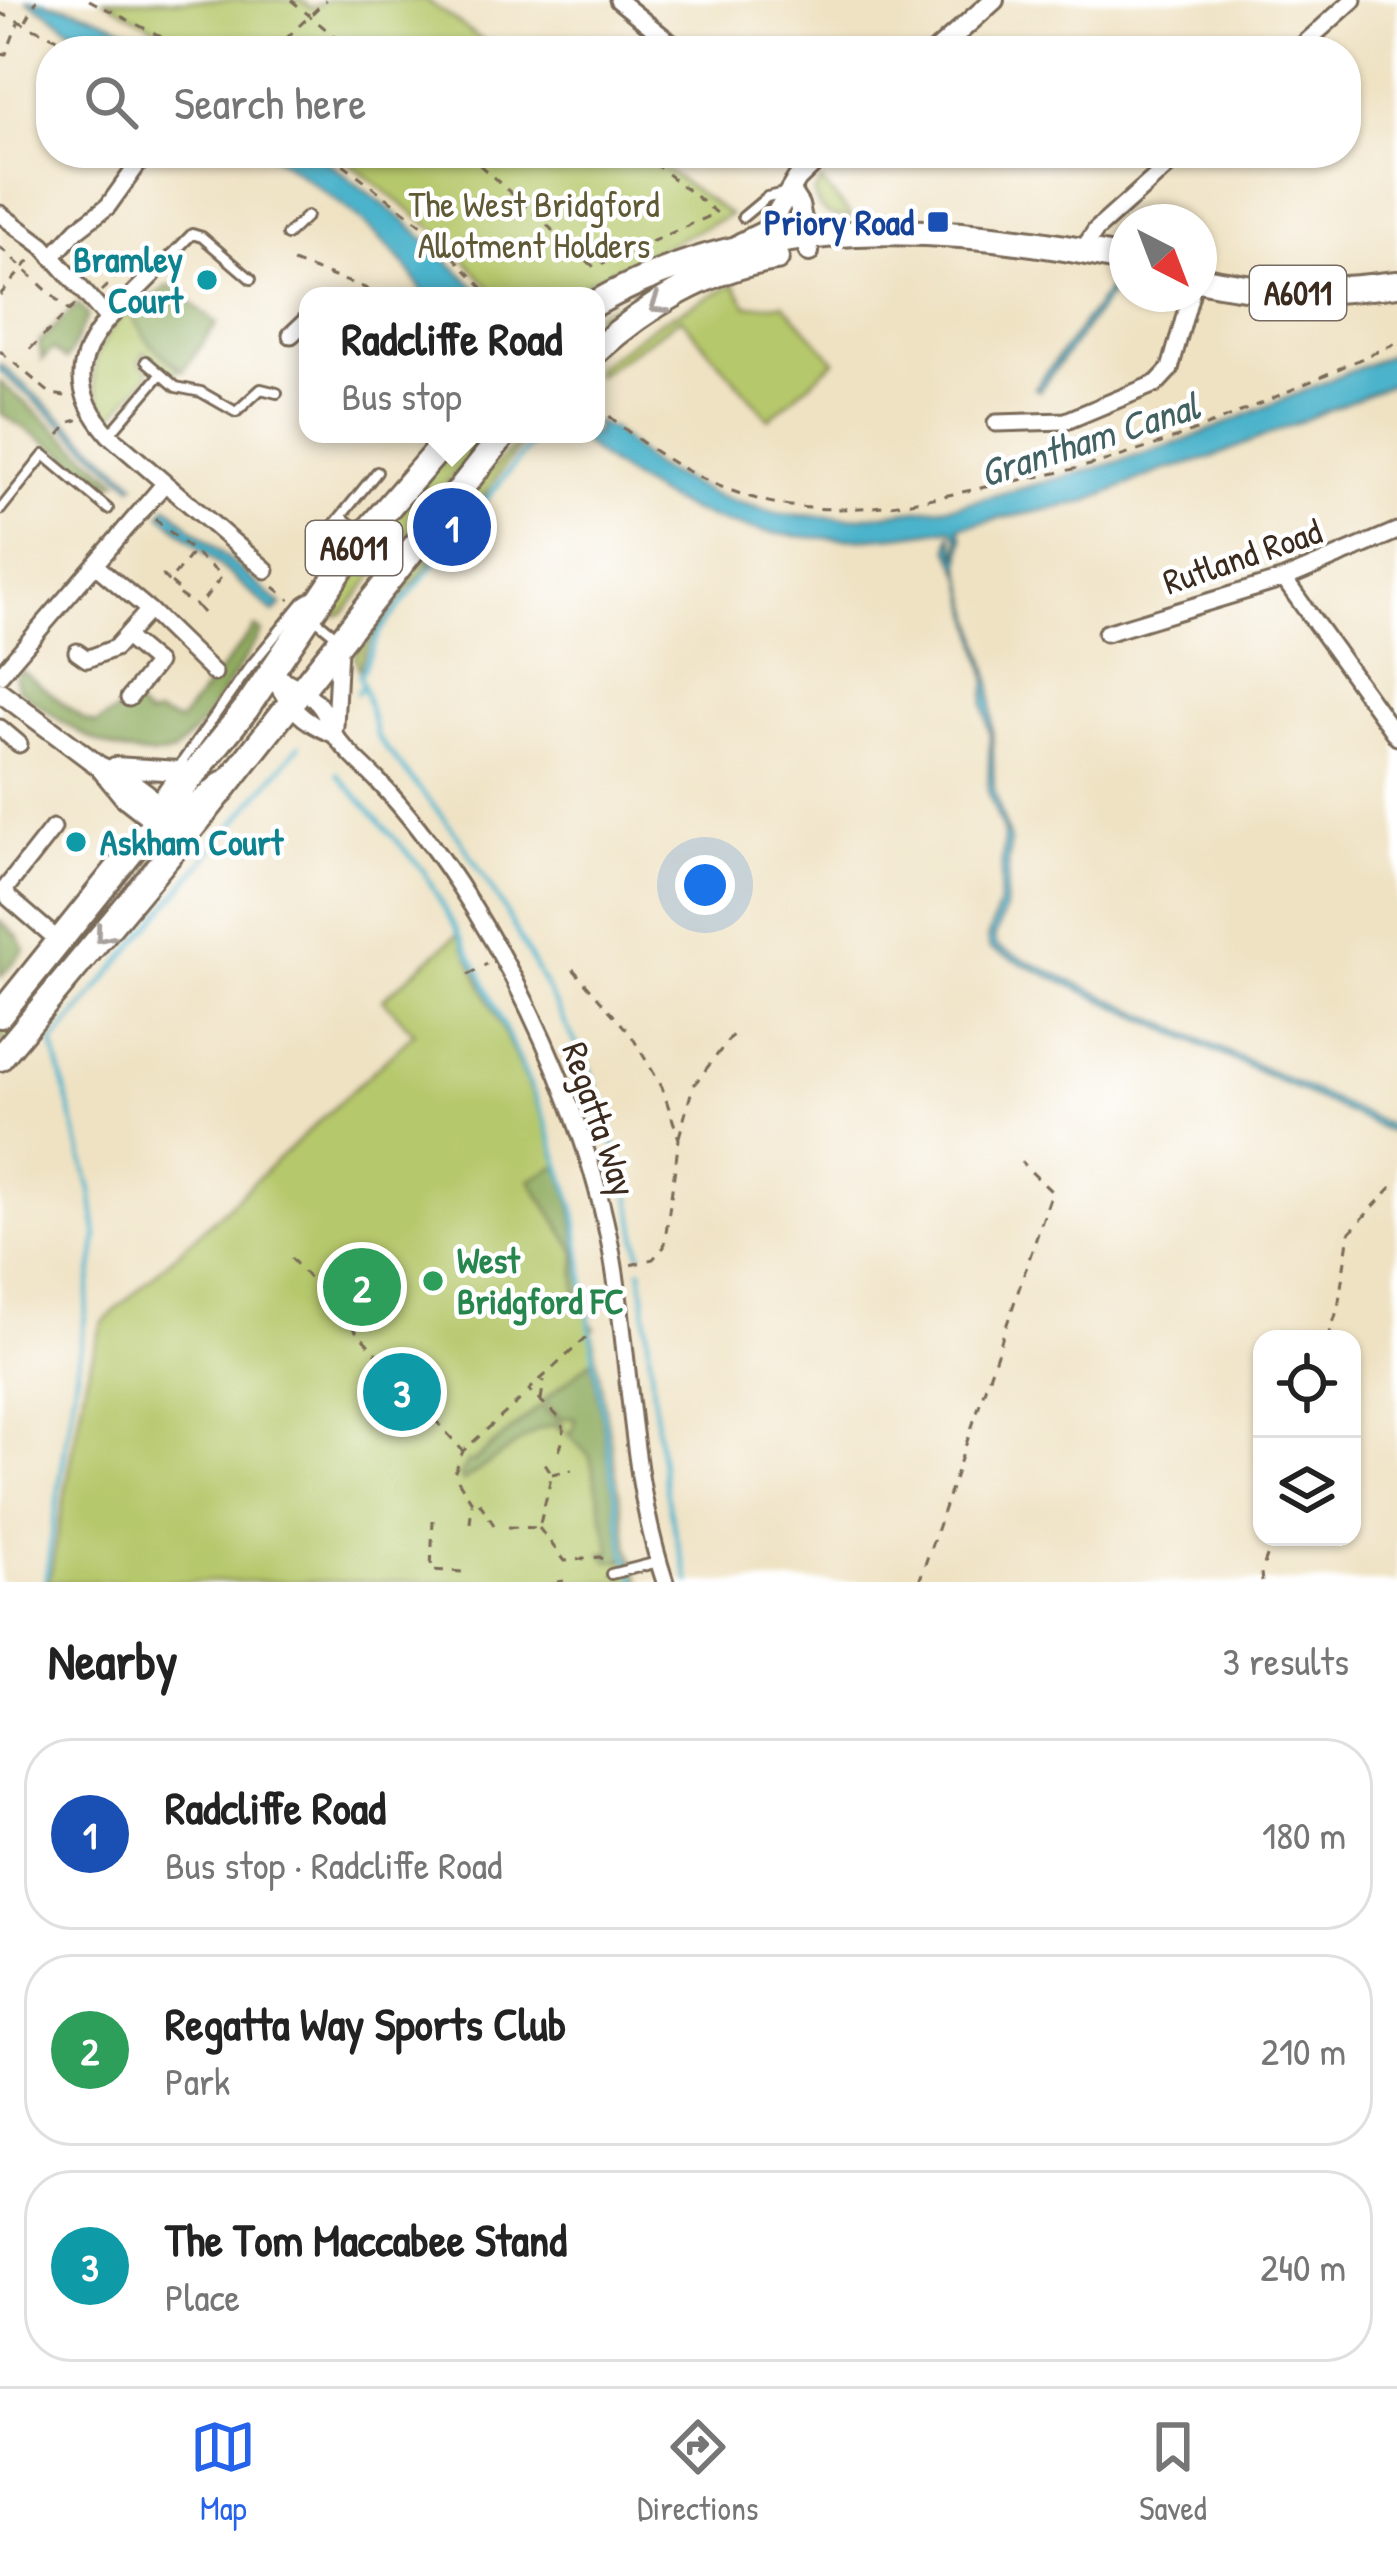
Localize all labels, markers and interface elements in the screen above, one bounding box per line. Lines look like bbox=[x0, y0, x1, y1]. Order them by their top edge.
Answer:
search box bbox=[36, 36, 1361, 168]
icon: search bbox=[78, 69, 144, 135]
text: Search here bbox=[174, 72, 366, 133]
park label: The West Bridgford Allotment Holders bbox=[408, 179, 660, 269]
place label: Priory Road bbox=[764, 197, 914, 247]
north arrow bbox=[1109, 204, 1217, 312]
marker: Priory Road bbox=[925, 209, 951, 235]
place label: Bramley Court bbox=[73, 234, 185, 324]
road number: A6011 bbox=[1250, 266, 1346, 320]
marker: Bramley Court bbox=[194, 267, 220, 293]
popup bbox=[299, 287, 605, 443]
one-way arrow bbox=[650, 291, 672, 313]
text: Radcliffe Road bbox=[342, 308, 562, 369]
text: Bus stop bbox=[342, 369, 462, 422]
water label: Grantham Canal bbox=[973, 378, 1207, 499]
pin: 1 bbox=[413, 482, 491, 572]
street label: Rutland Road bbox=[1156, 506, 1328, 605]
road number: A6011 bbox=[306, 521, 402, 575]
place label: Askham Court bbox=[100, 817, 285, 866]
marker: Askham Court bbox=[63, 829, 89, 855]
your location bbox=[675, 855, 735, 915]
one-way arrow bbox=[96, 922, 118, 944]
street label: Regatta Way bbox=[551, 1035, 650, 1202]
place label: West Bridgford FC bbox=[457, 1235, 624, 1326]
pin: 2 bbox=[323, 1242, 401, 1332]
marker: West Bridgford FC bbox=[420, 1268, 446, 1294]
map controls bbox=[1253, 1330, 1361, 1546]
button: locate bbox=[1253, 1330, 1361, 1438]
pin: 3 bbox=[363, 1347, 441, 1437]
button: layers bbox=[1253, 1438, 1361, 1546]
text: Nearby bbox=[48, 1626, 178, 1695]
text: 3 results bbox=[1223, 1634, 1349, 1687]
text: Radcliffe Road bbox=[165, 1777, 386, 1838]
text: 1 bbox=[83, 1808, 97, 1861]
text: 180 m bbox=[1262, 1808, 1346, 1861]
text: Bus stop · Radcliffe Road bbox=[165, 1838, 502, 1891]
text: Regatta Way Sports Club bbox=[165, 1993, 566, 2054]
text: 2 bbox=[81, 2024, 99, 2077]
text: 210 m bbox=[1261, 2024, 1346, 2077]
text: Park bbox=[165, 2054, 230, 2107]
text: The Tom Maccabee Stand bbox=[165, 2209, 567, 2270]
text: 3 bbox=[81, 2240, 99, 2293]
text: 240 m bbox=[1260, 2240, 1346, 2293]
text: Place bbox=[165, 2270, 240, 2323]
tab: Map bbox=[190, 2414, 256, 2530]
tab: Directions bbox=[637, 2414, 759, 2530]
tab: Saved bbox=[1139, 2414, 1207, 2530]

